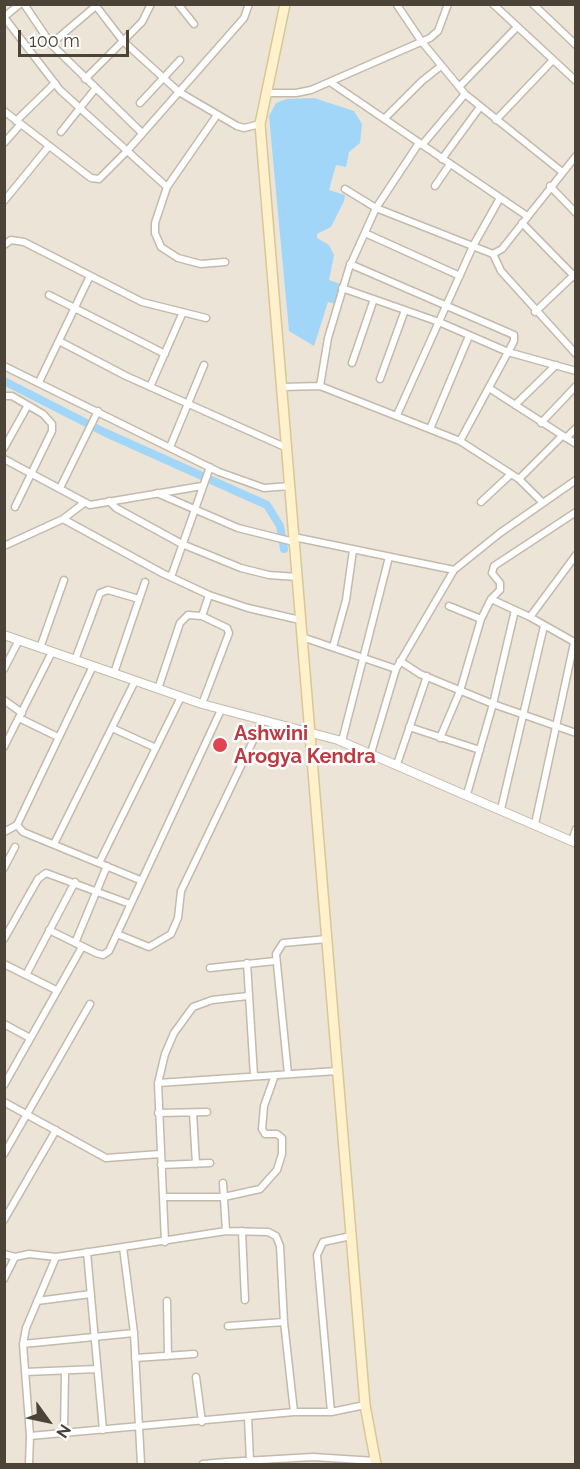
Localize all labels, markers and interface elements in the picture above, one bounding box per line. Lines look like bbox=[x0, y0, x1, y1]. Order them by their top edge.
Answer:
scale bar bbox=[21, 18, 132, 56]
text: 100 m bbox=[29, 30, 80, 51]
place label: Ashwini Arogya Kendra bbox=[234, 722, 376, 769]
marker: Ashwini Arogya Kendra bbox=[211, 736, 229, 754]
north arrow bbox=[18, 1391, 78, 1451]
text: N bbox=[52, 1421, 75, 1441]

